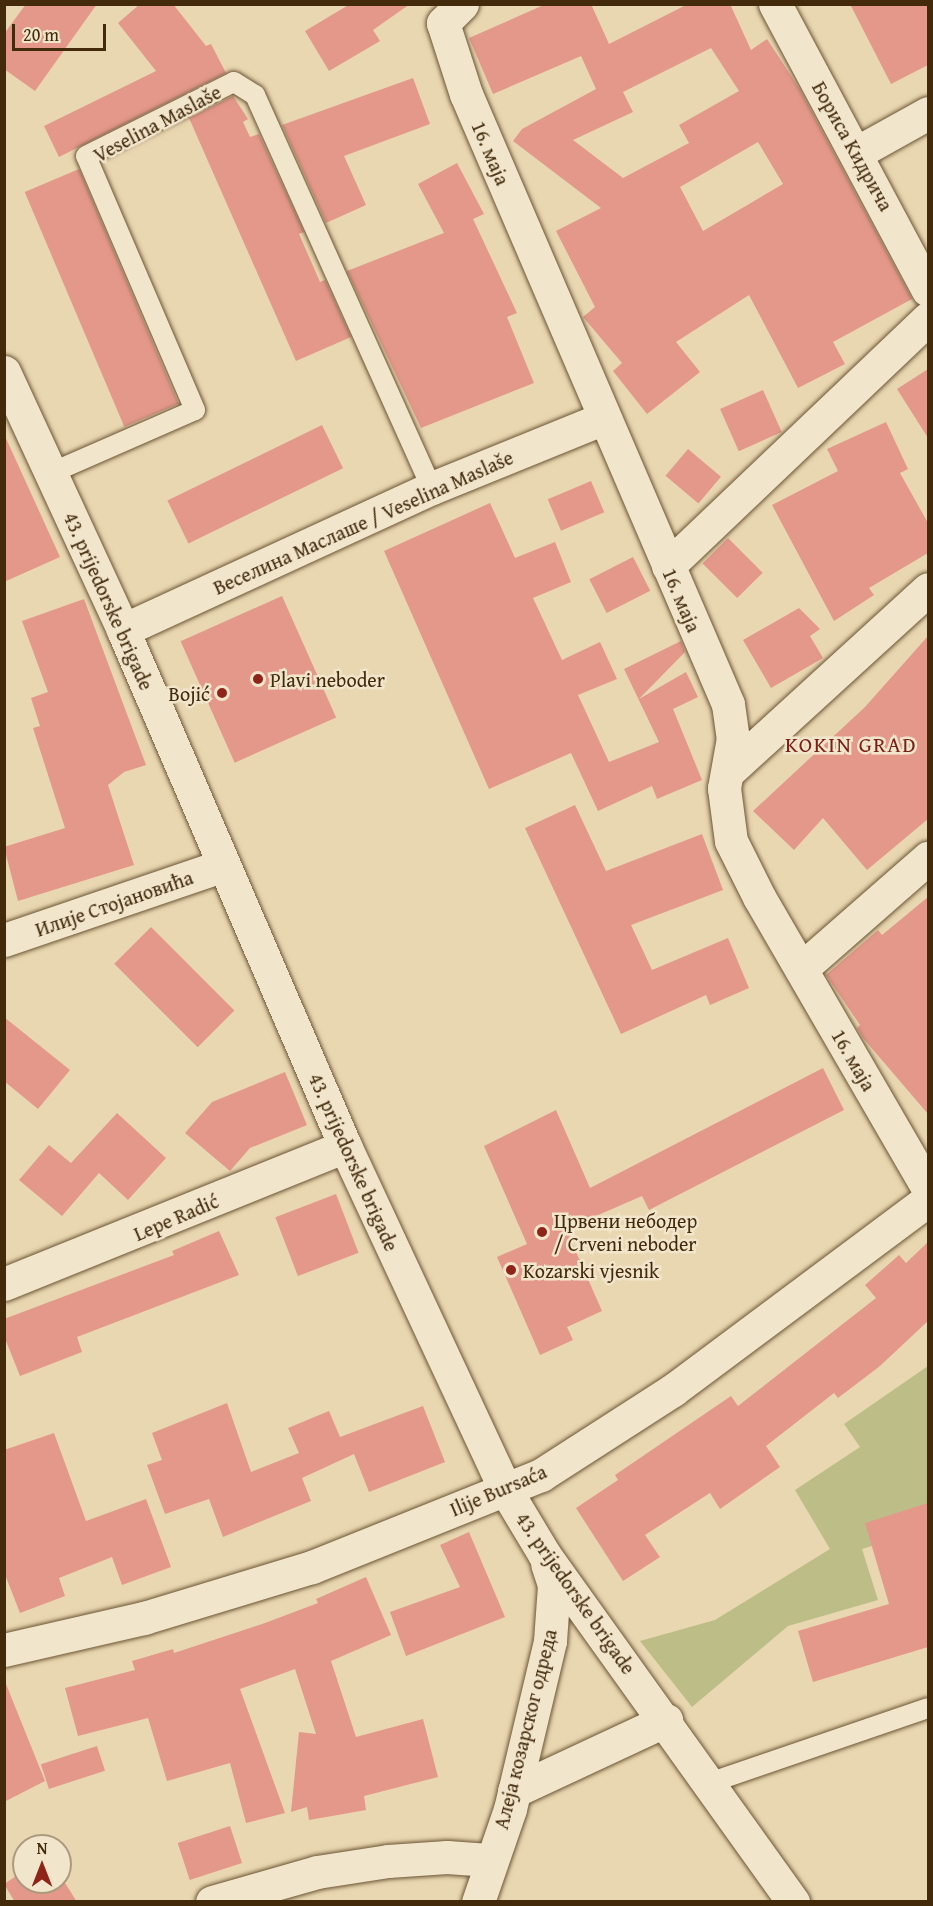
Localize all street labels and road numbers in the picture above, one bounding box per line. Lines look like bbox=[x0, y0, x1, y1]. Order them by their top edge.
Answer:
street label: Бориса Kидрича bbox=[807, 77, 899, 215]
street label: Veselina Maslaše bbox=[89, 79, 225, 167]
street label: 16. маја bbox=[467, 117, 515, 189]
street label: Веселина Маслаше / Veselina Maslaše bbox=[209, 445, 517, 599]
street label: 43. prijedorske brigade bbox=[59, 508, 159, 694]
street label: 16. маја bbox=[658, 564, 706, 636]
street label: Илије Стојановића bbox=[32, 865, 196, 941]
street label: 16. маја bbox=[827, 1025, 881, 1095]
street label: 43. prijedorske brigade bbox=[304, 1069, 404, 1255]
street label: Lepe Radić bbox=[130, 1188, 222, 1246]
street label: Ilije Bursaća bbox=[446, 1459, 550, 1521]
street label: 43. prijedorske brigade bbox=[511, 1507, 641, 1679]
street label: Алеја козарског одреда bbox=[488, 1626, 562, 1832]

